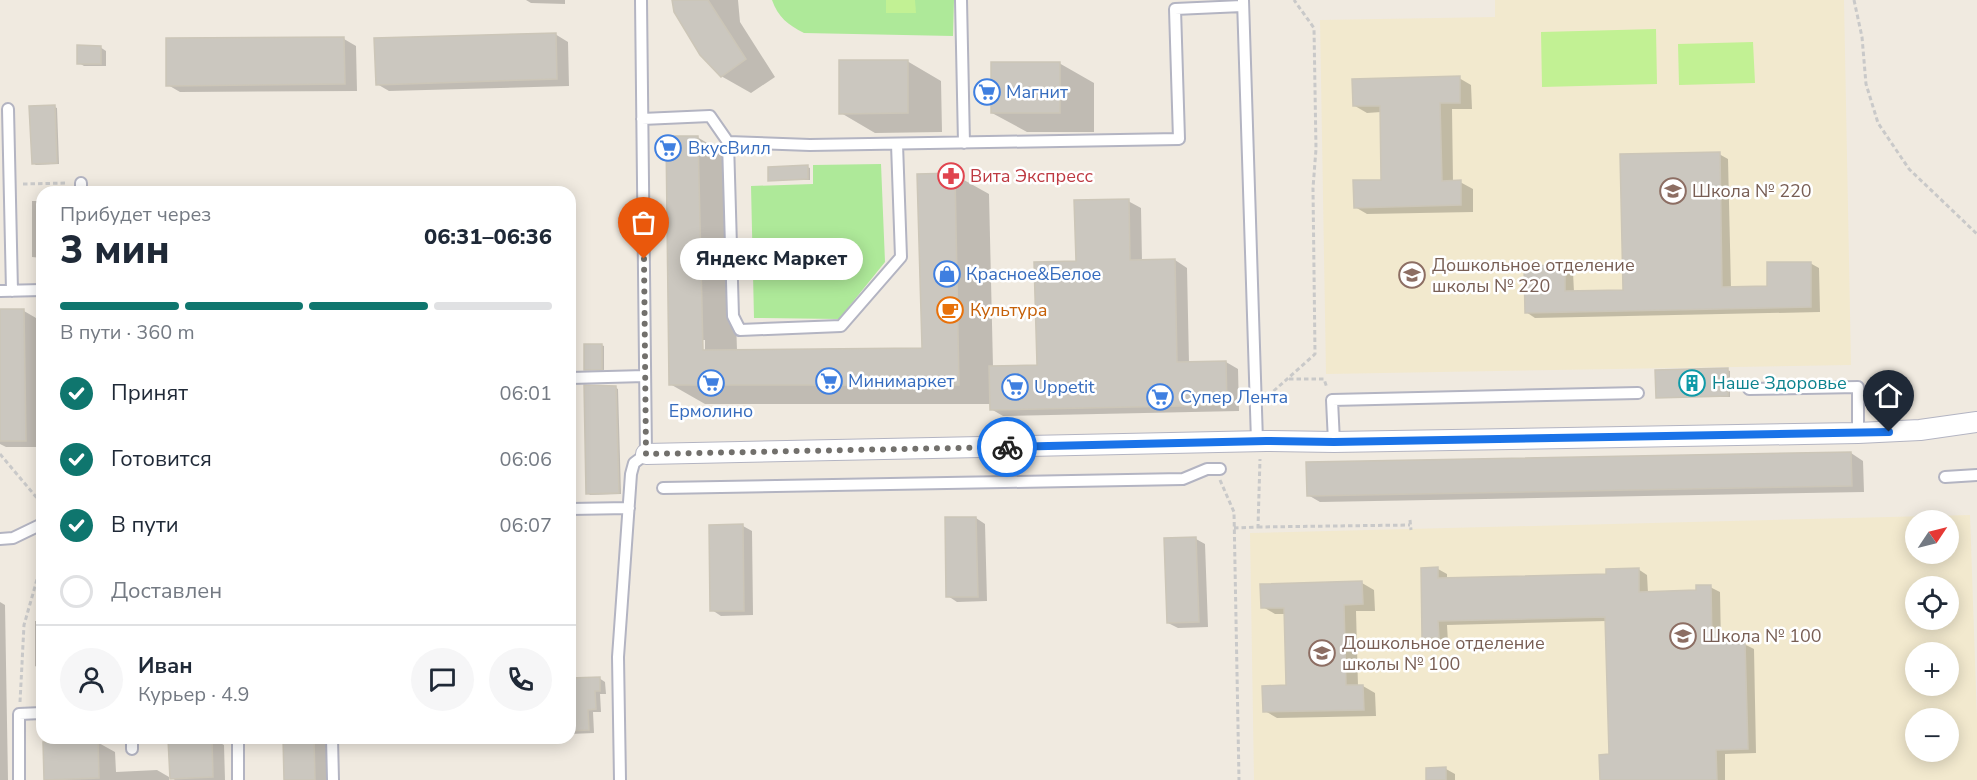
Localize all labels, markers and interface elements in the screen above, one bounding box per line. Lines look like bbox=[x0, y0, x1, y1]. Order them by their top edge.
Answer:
supermarket icon: Магнит bbox=[972, 77, 1002, 107]
place label: Магнит bbox=[1006, 80, 1068, 104]
supermarket icon: ВкусВилл bbox=[653, 133, 683, 163]
place label: ВкусВилл bbox=[688, 136, 771, 160]
pharmacy icon: Вита Экспресс bbox=[936, 161, 966, 191]
place label: Вита Экспресс bbox=[970, 164, 1094, 188]
school or university icon: Школа № 220 bbox=[1658, 176, 1688, 206]
place label: Школа № 220 bbox=[1692, 179, 1812, 203]
pin bbox=[618, 197, 669, 259]
text: Прибудет через bbox=[60, 201, 211, 228]
icon: bag bbox=[627, 206, 660, 239]
text: 06:31–06:36 bbox=[424, 222, 552, 252]
text: 3 мин bbox=[60, 224, 170, 277]
callout: Яндекс Маркет bbox=[680, 238, 863, 280]
text: Яндекс Маркет bbox=[696, 245, 847, 272]
place label: Дошкольное отделение школы № 220 bbox=[1432, 253, 1635, 298]
shop icon: Красное&Белое bbox=[932, 259, 962, 289]
school or university icon: Дошкольное отделение школы № 220 bbox=[1397, 260, 1427, 290]
place label: Красное&Белое bbox=[966, 262, 1101, 286]
cafe icon: Культура bbox=[935, 295, 965, 325]
place label: Культура bbox=[970, 298, 1047, 322]
text: В пути · 360 m bbox=[60, 319, 195, 346]
supermarket icon: Минимаркет bbox=[814, 366, 844, 396]
supermarket icon: Ермолино bbox=[696, 368, 726, 398]
building icon: Наше Здоровье bbox=[1677, 368, 1707, 398]
place label: Минимаркет bbox=[848, 369, 954, 393]
pin bbox=[1863, 370, 1914, 432]
place label: Наше Здоровье bbox=[1712, 371, 1847, 395]
supermarket icon: Uppetit bbox=[1000, 372, 1030, 402]
place label: Uppetit bbox=[1034, 375, 1095, 399]
icon: check bbox=[60, 377, 93, 410]
text: Принят bbox=[111, 378, 188, 408]
icon: home bbox=[1872, 379, 1905, 412]
text: 06:01 bbox=[499, 380, 552, 407]
supermarket icon: Супер Лента bbox=[1145, 382, 1175, 412]
place label: Супер Лента bbox=[1180, 385, 1288, 409]
place label: Ермолино bbox=[669, 399, 753, 423]
courier bbox=[977, 417, 1037, 477]
icon: bike bbox=[991, 431, 1024, 464]
icon: check bbox=[60, 443, 93, 476]
text: Готовится bbox=[111, 444, 212, 474]
text: 06:06 bbox=[499, 446, 552, 473]
icon: check bbox=[60, 509, 93, 542]
text: В пути bbox=[111, 510, 179, 540]
north arrow bbox=[1905, 510, 1959, 564]
map controls bbox=[1905, 510, 1959, 762]
text: 06:07 bbox=[499, 512, 552, 539]
text: Доставлен bbox=[111, 576, 222, 606]
button: locate bbox=[1905, 576, 1959, 630]
school or university icon: Школа № 100 bbox=[1668, 621, 1698, 651]
place label: Школа № 100 bbox=[1702, 624, 1822, 648]
place label: Дошкольное отделение школы № 100 bbox=[1342, 631, 1545, 676]
school or university icon: Дошкольное отделение школы № 100 bbox=[1307, 638, 1337, 668]
button: + bbox=[1905, 642, 1959, 696]
button: person bbox=[60, 648, 123, 711]
button: chat bbox=[411, 648, 474, 711]
button: phone bbox=[489, 648, 552, 711]
text: Иван bbox=[138, 651, 193, 681]
text: Курьер · 4.9 bbox=[138, 681, 250, 708]
button: − bbox=[1905, 708, 1959, 762]

